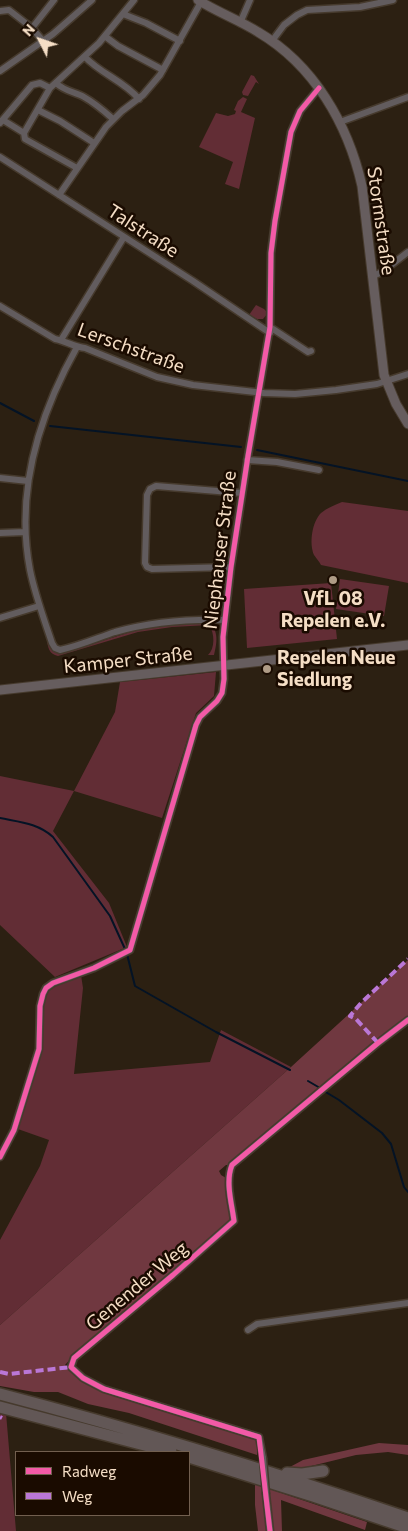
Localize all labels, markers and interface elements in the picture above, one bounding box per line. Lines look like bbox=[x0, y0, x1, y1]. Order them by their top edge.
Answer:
north arrow bbox=[15, 15, 65, 65]
text: N bbox=[18, 20, 38, 39]
street label: Stormstraße bbox=[362, 165, 400, 277]
street label: Talstraße bbox=[103, 200, 183, 262]
street label: Lerschstraße bbox=[74, 318, 188, 378]
street label: Niephauser Straße bbox=[199, 469, 241, 631]
marker: VfL 08 Repelen e.V. bbox=[327, 574, 339, 586]
place label: VfL 08 Repelen e.V. bbox=[281, 588, 385, 632]
street label: Kamper Straße bbox=[62, 642, 194, 678]
place label: Repelen Neue Siedlung bbox=[277, 647, 396, 691]
marker: Repelen Neue Siedlung bbox=[261, 663, 273, 675]
street label: Genender Weg bbox=[81, 1237, 193, 1335]
legend bbox=[15, 1451, 190, 1516]
text: Radweg bbox=[62, 1462, 116, 1480]
text: Weg bbox=[62, 1487, 92, 1505]

